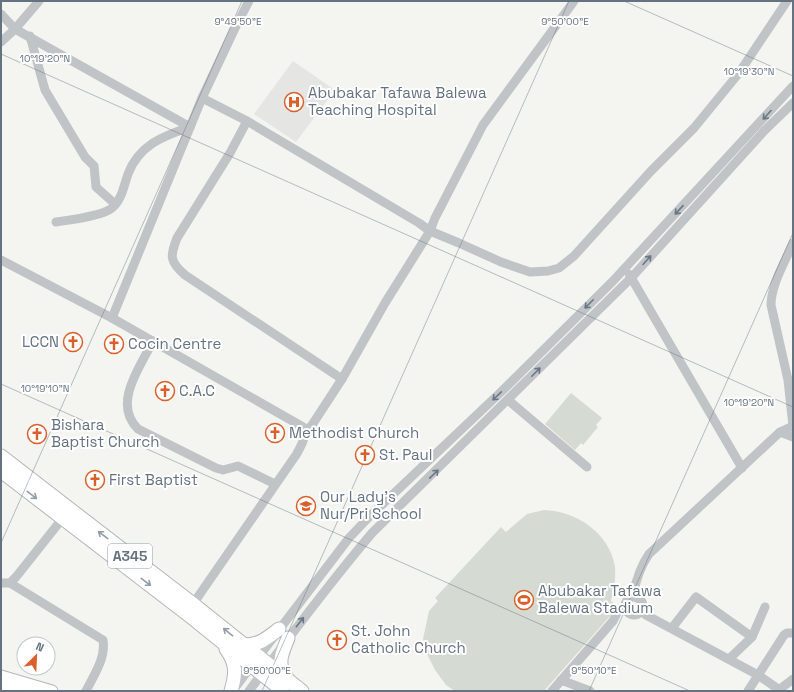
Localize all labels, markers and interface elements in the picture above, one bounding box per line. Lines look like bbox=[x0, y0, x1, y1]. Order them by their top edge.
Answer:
text: 9°49'50"E bbox=[214, 15, 262, 28]
text: 9°50'00"E bbox=[541, 15, 589, 28]
text: 10°19'20"N bbox=[20, 52, 70, 65]
text: 10°19'30"N bbox=[724, 65, 774, 78]
place label: Abubakar Tafawa Balewa Teaching Hospital bbox=[308, 83, 487, 119]
hospital icon: Abubakar Tafawa Balewa Teaching Hospital bbox=[283, 91, 305, 113]
one-way arrow bbox=[763, 109, 772, 119]
one-way arrow bbox=[674, 205, 683, 215]
one-way arrow bbox=[643, 255, 652, 265]
one-way arrow bbox=[584, 299, 594, 309]
church icon: LCCN bbox=[62, 331, 84, 353]
place label: LCCN bbox=[22, 332, 59, 351]
church icon: Cocin Centre bbox=[103, 333, 125, 355]
place label: Cocin Centre bbox=[128, 334, 221, 353]
one-way arrow bbox=[531, 367, 541, 377]
church icon: C.A.C bbox=[154, 380, 176, 402]
place label: C.A.C bbox=[179, 381, 215, 400]
text: 10°19'10"N bbox=[21, 382, 69, 395]
one-way arrow bbox=[492, 391, 502, 400]
text: 10°19'20"N bbox=[724, 396, 774, 409]
place label: Bishara Baptist Church bbox=[51, 415, 159, 451]
church icon: Methodist Church bbox=[264, 422, 286, 444]
church icon: Bishara Baptist Church bbox=[26, 423, 48, 445]
place label: Methodist Church bbox=[289, 423, 419, 442]
church icon: St. Paul bbox=[354, 444, 376, 466]
place label: St. Paul bbox=[379, 445, 432, 464]
church icon: First Baptist bbox=[84, 469, 106, 491]
one-way arrow bbox=[429, 469, 439, 478]
place label: First Baptist bbox=[109, 470, 198, 489]
place label: Our Lady's Nur/Pri School bbox=[320, 487, 422, 523]
one-way arrow bbox=[26, 491, 37, 500]
school or university icon: Our Lady's Nur/Pri School bbox=[295, 495, 317, 517]
one-way arrow bbox=[98, 531, 109, 540]
road number: A345 bbox=[108, 544, 152, 568]
one-way arrow bbox=[141, 578, 152, 587]
place label: Abubakar Tafawa Balewa Stadium bbox=[538, 581, 662, 617]
sports icon: Abubakar Tafawa Balewa Stadium bbox=[513, 589, 535, 611]
one-way arrow bbox=[296, 617, 305, 628]
place label: St. John Catholic Church bbox=[351, 621, 466, 657]
one-way arrow bbox=[222, 628, 233, 637]
church icon: St. John Catholic Church bbox=[326, 629, 348, 651]
north arrow bbox=[16, 636, 56, 676]
text: N bbox=[34, 639, 46, 655]
text: 9°50'00"E bbox=[243, 664, 291, 677]
text: 9°50'10"E bbox=[571, 664, 617, 677]

